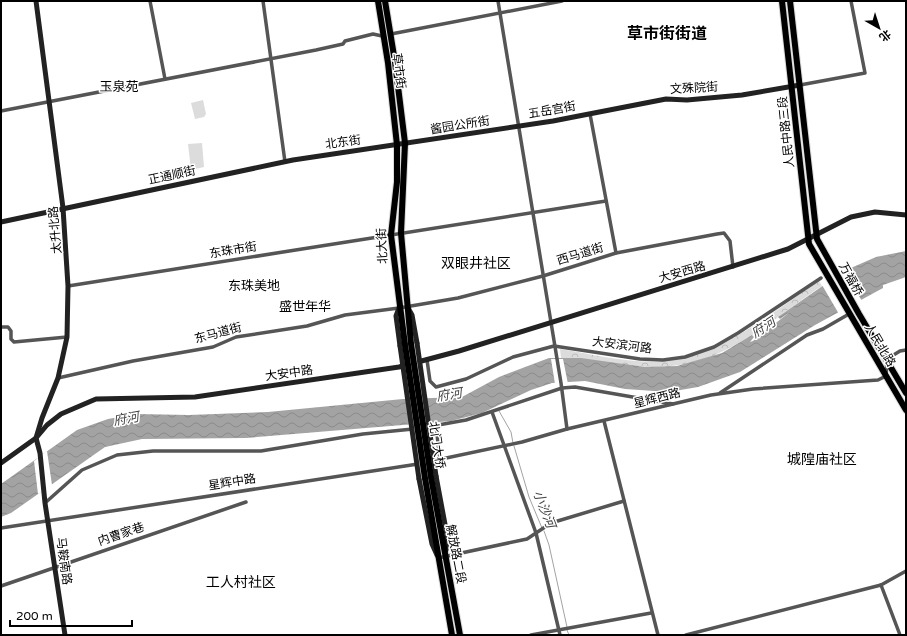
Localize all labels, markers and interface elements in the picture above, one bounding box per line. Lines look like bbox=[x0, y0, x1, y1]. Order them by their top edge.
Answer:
north arrow bbox=[859, 8, 899, 48]
district label: 草市街街道 bbox=[627, 24, 707, 44]
text: 北 bbox=[877, 27, 893, 44]
street label: 草市街 bbox=[390, 52, 408, 90]
district label: 玉泉苑 bbox=[99, 79, 139, 95]
street label: 文殊院街 bbox=[670, 80, 718, 96]
street label: 人民中路三段 bbox=[775, 95, 797, 169]
street label: 五岳宫街 bbox=[527, 99, 577, 121]
street label: 酱园公所街 bbox=[429, 113, 491, 137]
street label: 北东街 bbox=[324, 133, 362, 151]
street label: 正通顺街 bbox=[147, 163, 197, 187]
street label: 太升北路 bbox=[46, 205, 64, 255]
street label: 北大街 bbox=[374, 228, 390, 264]
street label: 东珠市街 bbox=[208, 239, 258, 261]
street label: 西马道街 bbox=[555, 240, 605, 268]
district label: 双眼井社区 bbox=[441, 255, 511, 272]
street label: 大安西路 bbox=[657, 259, 707, 285]
street label: 万福桥 bbox=[836, 260, 866, 298]
district label: 东珠美地 bbox=[228, 278, 280, 294]
district label: 盛世年华 bbox=[279, 299, 331, 315]
water label: 府河 bbox=[748, 312, 781, 342]
street label: 东马道街 bbox=[193, 320, 243, 346]
street label: 人民北路 bbox=[862, 321, 898, 369]
street label: 大安滨河路 bbox=[591, 334, 653, 356]
street label: 大安中路 bbox=[264, 363, 314, 383]
water label: 府河 bbox=[435, 385, 466, 405]
street label: 星辉西路 bbox=[632, 385, 682, 411]
water label: 府河 bbox=[112, 408, 143, 429]
street label: 北门大桥 bbox=[426, 420, 448, 470]
district label: 城隍庙社区 bbox=[787, 451, 857, 468]
street label: 星辉中路 bbox=[207, 471, 257, 493]
water label: 小沙河 bbox=[530, 488, 560, 533]
street label: 内曹家巷 bbox=[96, 520, 146, 548]
street label: 解放路二段 bbox=[443, 523, 469, 585]
street label: 马鞍南路 bbox=[54, 536, 74, 586]
district label: 工人村社区 bbox=[206, 574, 276, 591]
scale bar bbox=[10, 602, 132, 628]
text: 200 m bbox=[16, 609, 53, 623]

